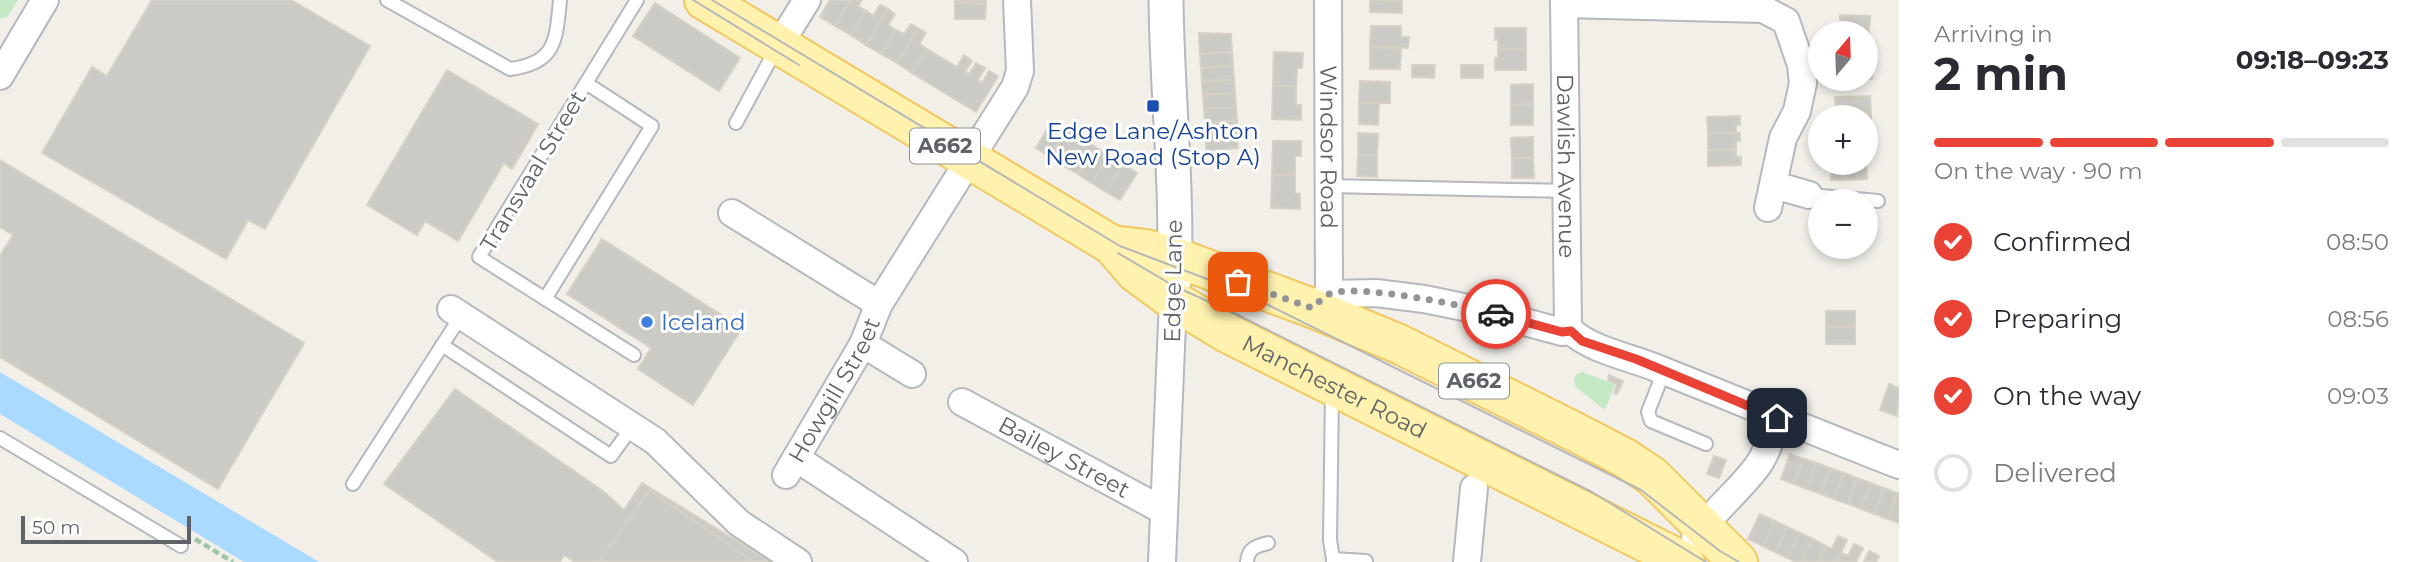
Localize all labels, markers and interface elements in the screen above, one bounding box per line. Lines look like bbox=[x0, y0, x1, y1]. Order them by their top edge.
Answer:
text: Arriving in bbox=[1934, 20, 2053, 48]
north arrow bbox=[1808, 21, 1878, 91]
map controls bbox=[1808, 21, 1878, 259]
text: 09:18–09:23 bbox=[2236, 44, 2389, 76]
text: 2 min bbox=[1934, 45, 2068, 102]
street label: Windsor Road bbox=[1314, 65, 1343, 229]
street label: Dawlish Avenue bbox=[1551, 74, 1581, 258]
street label: Transvaal Street bbox=[474, 86, 592, 256]
marker: Edge Lane/Ashton New Road (Stop A) bbox=[1145, 98, 1161, 114]
button: + bbox=[1808, 105, 1878, 175]
place label: Edge Lane/Ashton New Road (Stop A) bbox=[1045, 117, 1261, 171]
road number: A662 bbox=[910, 128, 980, 164]
text: On the way · 90 m bbox=[1934, 157, 2143, 185]
button: − bbox=[1808, 189, 1878, 259]
street label: Edge Lane bbox=[1158, 219, 1188, 343]
icon: check bbox=[1934, 223, 1972, 261]
text: Confirmed bbox=[1993, 226, 2132, 258]
text: 08:50 bbox=[2326, 228, 2389, 256]
pin bbox=[1208, 252, 1268, 312]
icon: bag bbox=[1219, 263, 1257, 301]
courier bbox=[1461, 279, 1531, 349]
icon: car bbox=[1477, 295, 1515, 333]
icon: check bbox=[1934, 300, 1972, 338]
text: Preparing bbox=[1993, 303, 2122, 335]
text: 08:56 bbox=[2327, 305, 2389, 333]
place label: Iceland bbox=[661, 308, 745, 336]
street label: Howgill Street bbox=[782, 313, 886, 468]
marker: Iceland bbox=[639, 314, 655, 330]
street label: Manchester Road bbox=[1237, 329, 1431, 445]
road number: A662 bbox=[1439, 364, 1509, 398]
icon: check bbox=[1934, 377, 1972, 415]
text: On the way bbox=[1993, 380, 2141, 412]
text: 09:03 bbox=[2327, 382, 2389, 410]
pin bbox=[1747, 388, 1807, 448]
icon: home bbox=[1758, 399, 1796, 437]
street label: Bailey Street bbox=[994, 410, 1135, 504]
text: Delivered bbox=[1993, 457, 2117, 489]
scale bar bbox=[21, 513, 191, 545]
text: 50 m bbox=[32, 516, 80, 539]

